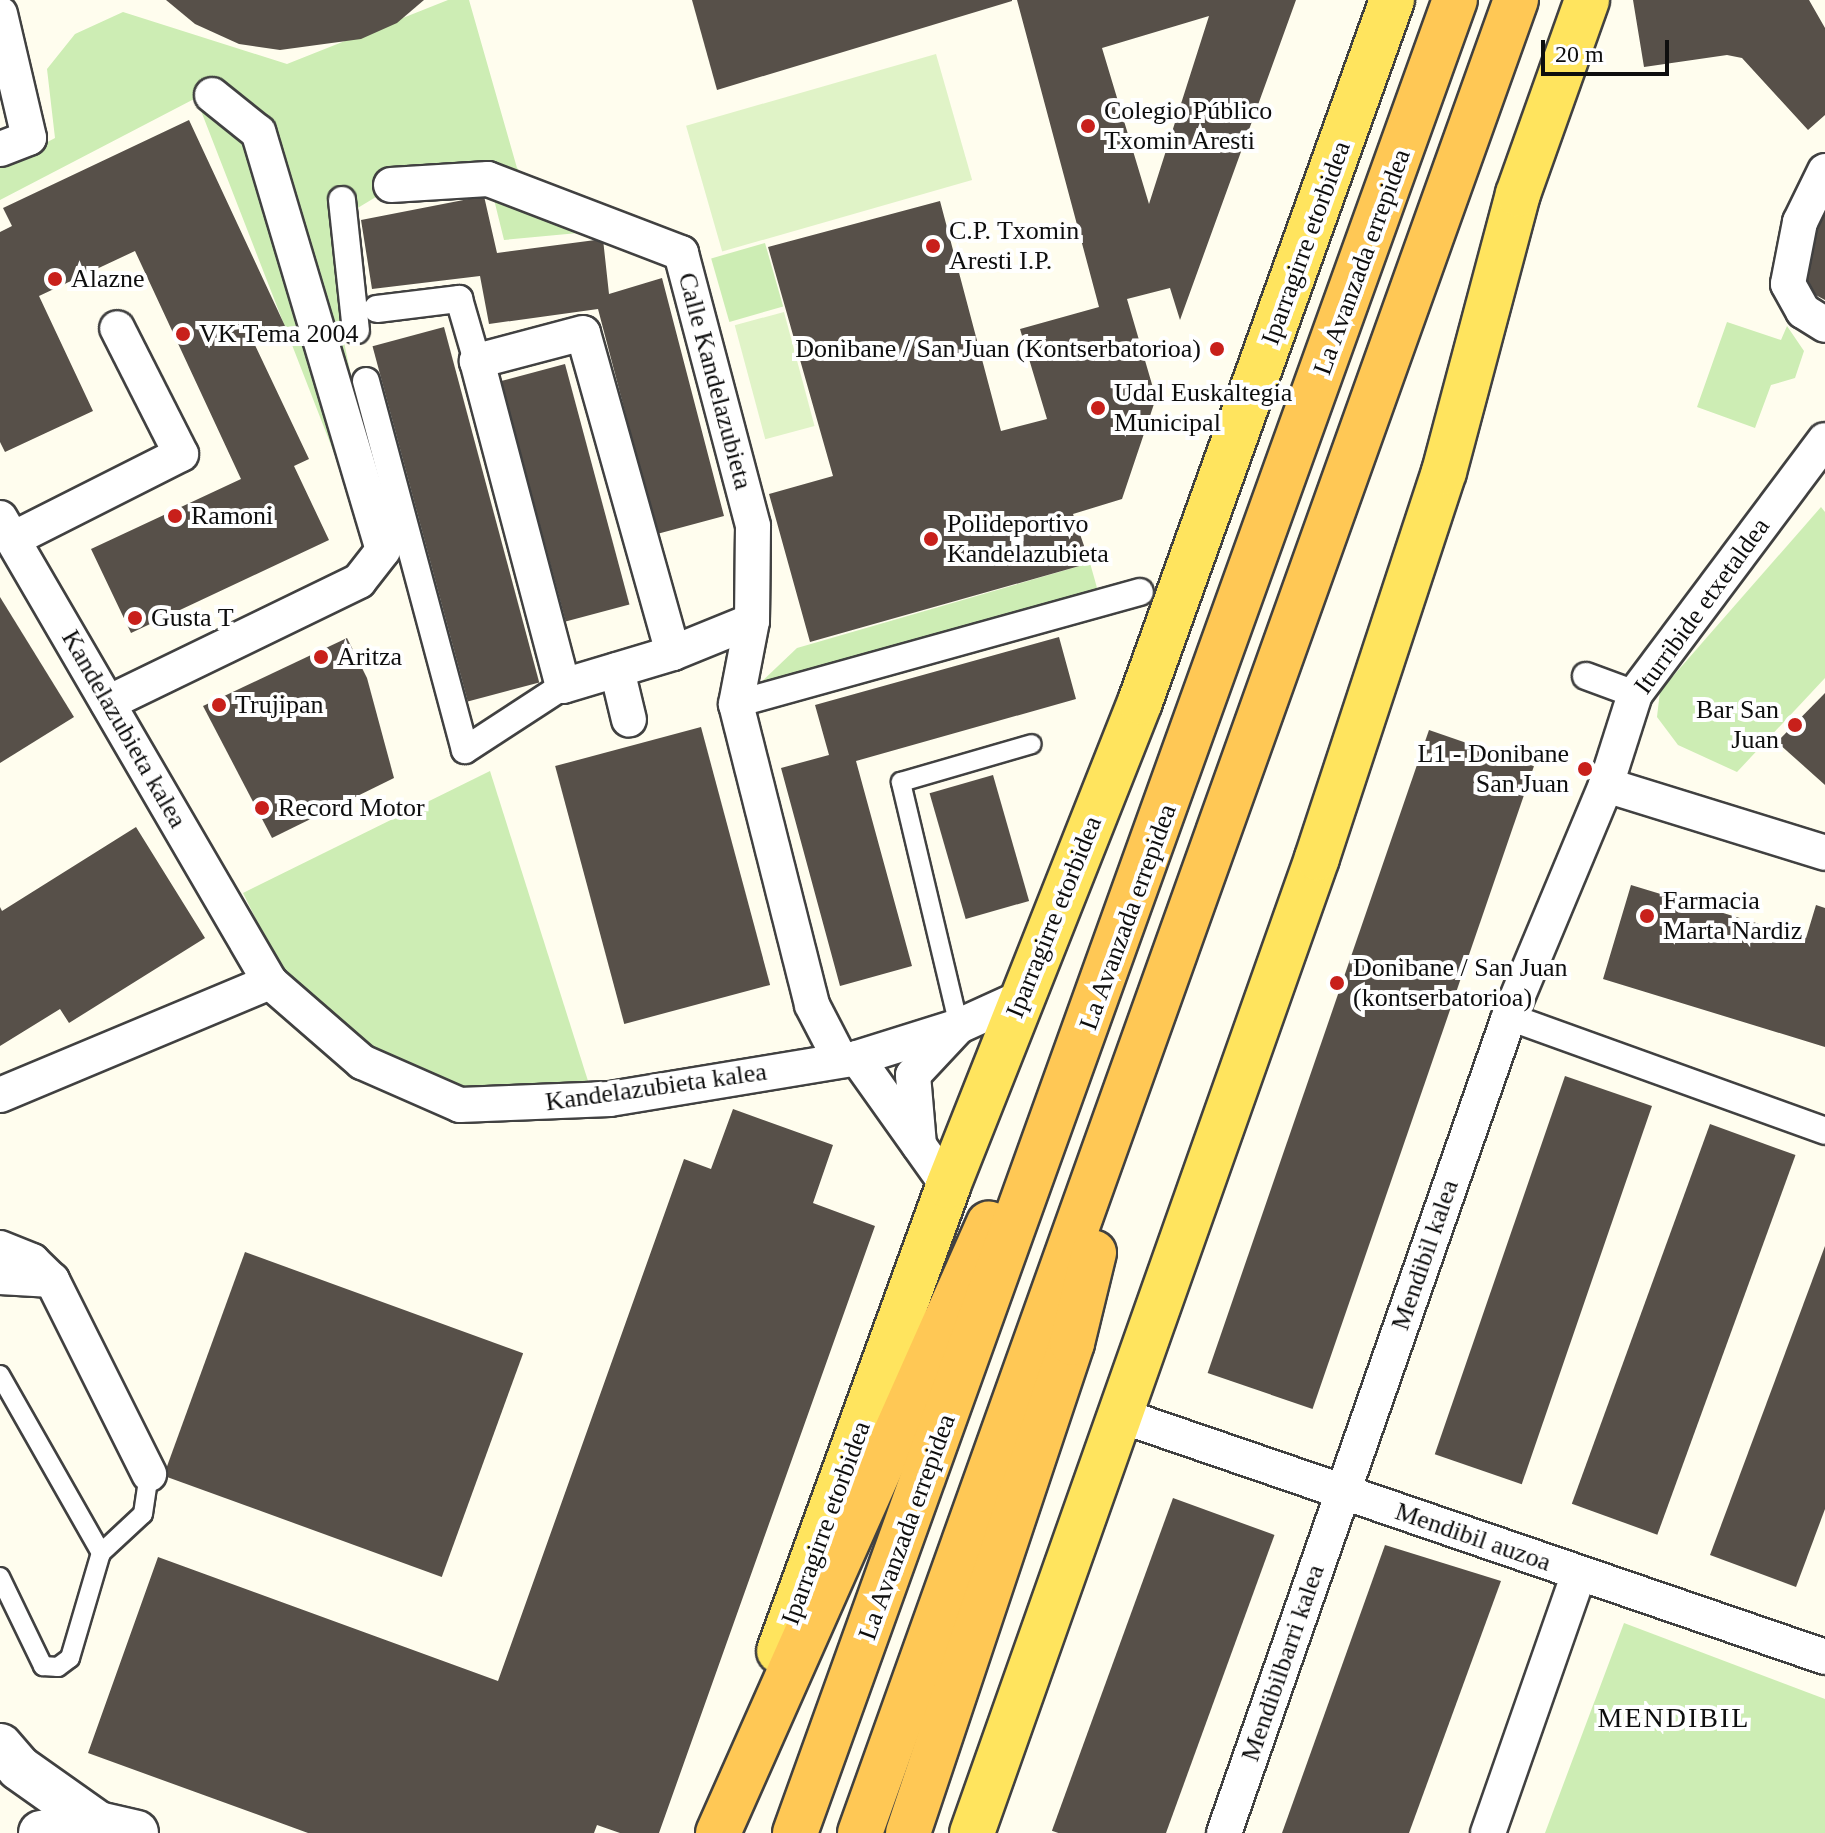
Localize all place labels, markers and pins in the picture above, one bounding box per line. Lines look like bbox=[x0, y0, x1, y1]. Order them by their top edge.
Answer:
place label: Colegio Público Txomin Aresti bbox=[1104, 95, 1272, 156]
marker: Colegio Público Txomin Aresti bbox=[1079, 117, 1097, 135]
place label: C.P. Txomin Aresti I.P. bbox=[949, 215, 1080, 276]
marker: C.P. Txomin Aresti I.P. bbox=[924, 237, 942, 255]
place label: Alazne bbox=[71, 263, 145, 295]
marker: Alazne bbox=[46, 270, 64, 288]
place label: VK Tema 2004 bbox=[199, 318, 359, 350]
marker: VK Tema 2004 bbox=[174, 325, 192, 343]
place label: Donibane / San Juan (Kontserbatorioa) bbox=[795, 333, 1201, 365]
marker: Donibane / San Juan (Kontserbatorioa) bbox=[1208, 340, 1226, 358]
place label: Udal Euskaltegia Municipal bbox=[1114, 377, 1292, 438]
marker: Udal Euskaltegia Municipal bbox=[1089, 399, 1107, 417]
place label: Ramoni bbox=[191, 500, 273, 532]
marker: Ramoni bbox=[166, 507, 184, 525]
place label: Polideportivo Kandelazubieta bbox=[947, 508, 1109, 570]
marker: Polideportivo Kandelazubieta bbox=[922, 530, 940, 548]
place label: Gusta T bbox=[151, 602, 234, 634]
marker: Gusta T bbox=[126, 609, 144, 627]
place label: Aritza bbox=[337, 641, 402, 673]
marker: Aritza bbox=[312, 648, 330, 666]
place label: Trujipan bbox=[235, 689, 324, 721]
place label: Bar San Juan bbox=[1696, 694, 1779, 756]
marker: Trujipan bbox=[210, 696, 228, 714]
marker: Bar San Juan bbox=[1786, 716, 1804, 734]
place label: L1 - Donibane San Juan bbox=[1417, 738, 1569, 800]
marker: L1 - Donibane San Juan bbox=[1576, 760, 1594, 778]
place label: Record Motor bbox=[278, 792, 425, 824]
marker: Record Motor bbox=[253, 799, 271, 817]
place label: Farmacia Marta Nardiz bbox=[1663, 885, 1802, 946]
marker: Farmacia Marta Nardiz bbox=[1638, 907, 1656, 925]
place label: Donibane / San Juan (kontserbatorioa) bbox=[1353, 952, 1567, 1014]
marker: Donibane / San Juan (kontserbatorioa) bbox=[1328, 974, 1346, 992]

